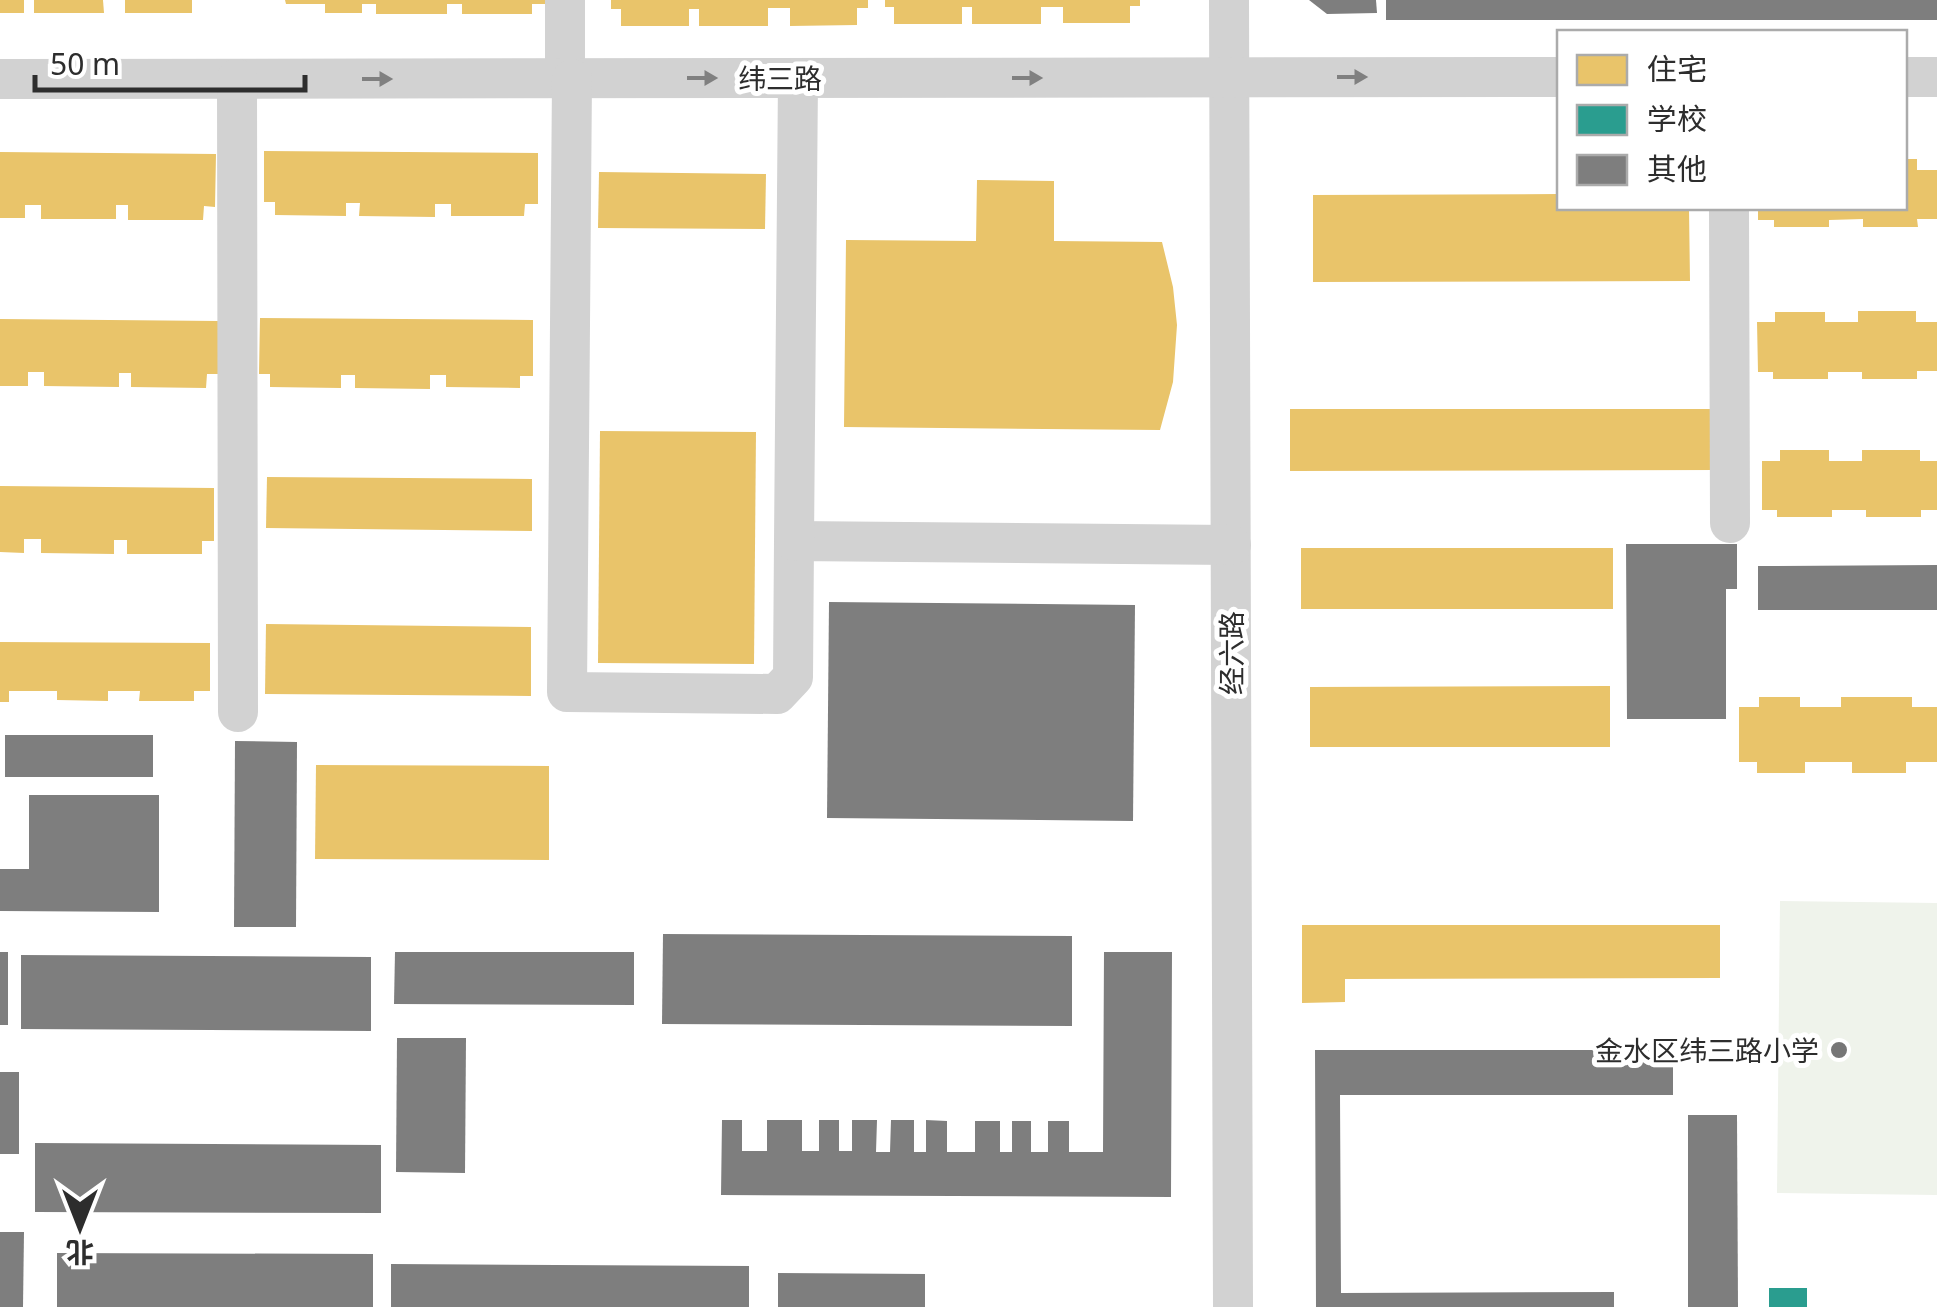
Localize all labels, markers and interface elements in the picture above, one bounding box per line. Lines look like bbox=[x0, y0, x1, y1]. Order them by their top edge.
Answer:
scale bar bbox=[35, 30, 305, 92]
legend bbox=[1557, 30, 1907, 210]
text: 50 m bbox=[50, 43, 120, 84]
text: 住宅 bbox=[1647, 48, 1707, 89]
street label: 纬三路 bbox=[738, 59, 822, 97]
one-way arrow bbox=[1337, 69, 1369, 85]
one-way arrow bbox=[687, 70, 719, 86]
one-way arrow bbox=[1012, 70, 1044, 86]
one-way arrow bbox=[362, 71, 394, 87]
text: 学校 bbox=[1647, 98, 1707, 139]
text: 其他 bbox=[1647, 148, 1707, 189]
street label: 经六路 bbox=[1212, 611, 1250, 695]
place label: 金水区纬三路小学 bbox=[1595, 1031, 1819, 1069]
marker: 金水区纬三路小学 bbox=[1828, 1039, 1850, 1061]
north arrow bbox=[30, 1177, 130, 1277]
text: 北 bbox=[66, 1234, 94, 1272]

